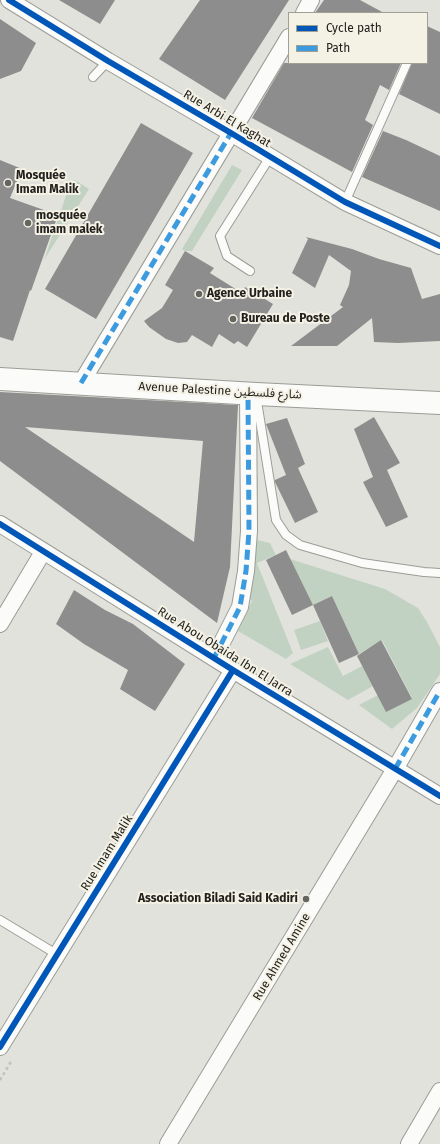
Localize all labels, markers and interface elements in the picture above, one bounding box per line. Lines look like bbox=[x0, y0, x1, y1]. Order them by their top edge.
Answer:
legend bbox=[288, 12, 428, 64]
text: Cycle path bbox=[326, 21, 382, 35]
text: Path bbox=[326, 41, 350, 55]
street label: Rue Arbi El Kaghat bbox=[181, 87, 273, 151]
place label: Mosquée Imam Malik bbox=[16, 169, 79, 197]
marker: Mosquée Imam Malik bbox=[3, 178, 13, 188]
place label: mosquée imam malek bbox=[36, 209, 102, 237]
marker: mosquée imam malek bbox=[23, 218, 33, 228]
place label: Agence Urbaine bbox=[207, 287, 292, 301]
marker: Agence Urbaine bbox=[194, 289, 204, 299]
place label: Bureau de Poste bbox=[241, 312, 330, 326]
marker: Bureau de Poste bbox=[228, 314, 238, 324]
street label: Avenue Palestine شارع فلسطين bbox=[138, 380, 302, 402]
street label: Rue Abou Obaida Ibn El Jarra bbox=[155, 604, 295, 700]
street label: Rue Imam Malik bbox=[78, 812, 136, 894]
place label: Association Biladi Said Kadiri bbox=[138, 892, 298, 906]
marker: Association Biladi Said Kadiri bbox=[301, 894, 311, 904]
street label: Rue Ahmed Amine bbox=[250, 911, 314, 1003]

